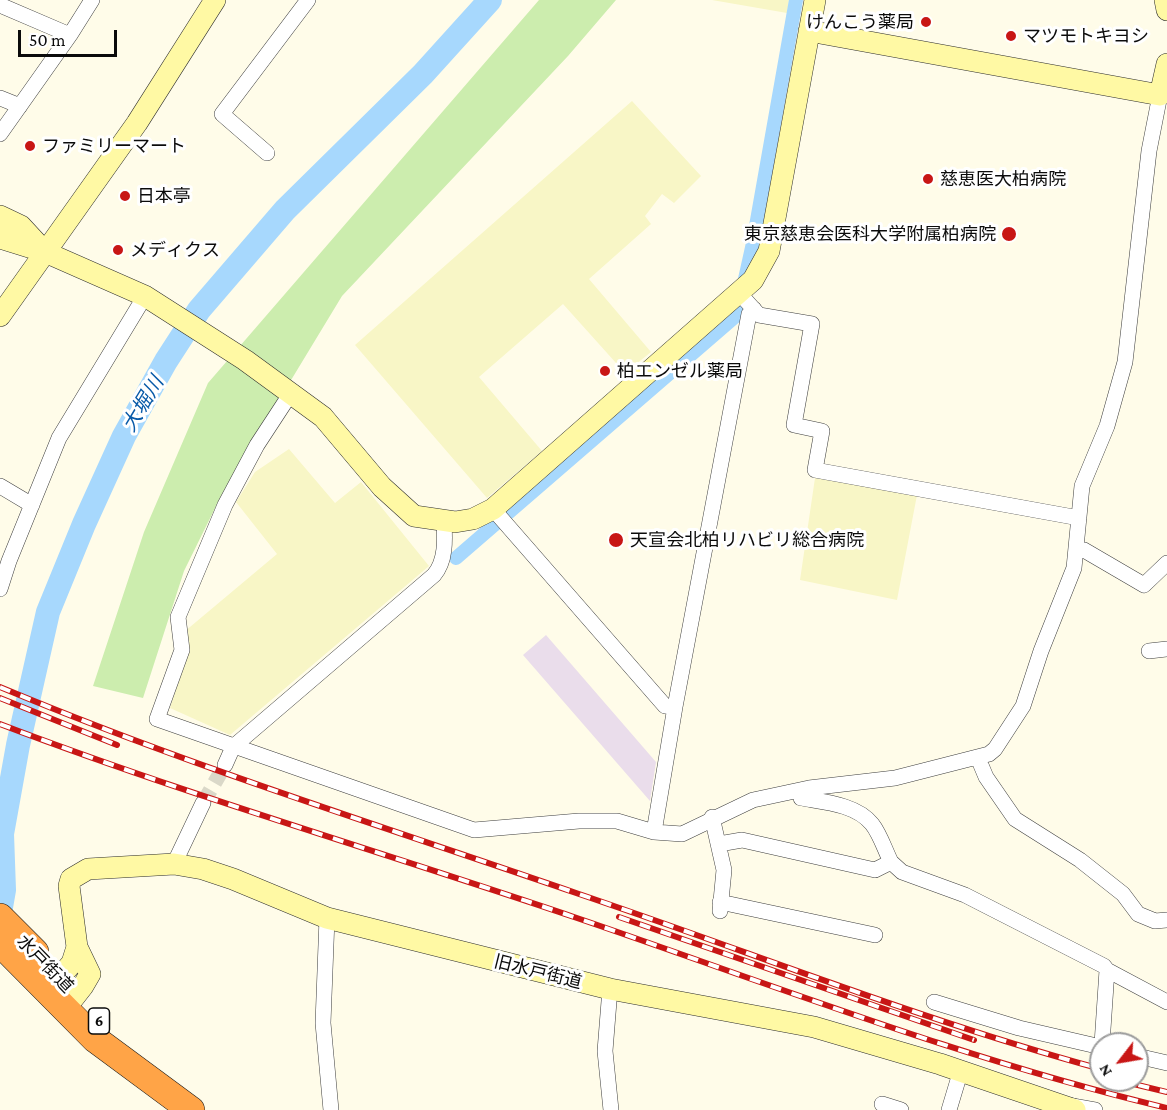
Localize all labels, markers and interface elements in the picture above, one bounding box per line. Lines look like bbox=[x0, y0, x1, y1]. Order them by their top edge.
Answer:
place label: けんこう薬局 bbox=[806, 11, 914, 33]
marker: けんこう薬局 bbox=[919, 15, 933, 29]
scale bar bbox=[21, 18, 120, 56]
place label: マツモトキヨシ bbox=[1023, 25, 1149, 47]
marker: マツモトキヨシ bbox=[1004, 29, 1018, 43]
text: 50 m bbox=[29, 30, 66, 50]
place label: ファミリーマート bbox=[42, 135, 186, 157]
marker: ファミリーマート bbox=[23, 139, 37, 153]
place label: 慈恵医大柏病院 bbox=[940, 168, 1066, 190]
marker: 慈恵医大柏病院 bbox=[921, 172, 935, 186]
place label: 日本亭 bbox=[137, 185, 191, 207]
marker: 日本亭 bbox=[118, 189, 132, 203]
place label: 東京慈恵会医科大学附属柏病院 bbox=[744, 223, 996, 245]
marker: 東京慈恵会医科大学附属柏病院 bbox=[1000, 225, 1018, 243]
place label: メディクス bbox=[130, 239, 220, 261]
marker: メディクス bbox=[111, 243, 125, 257]
place label: 柏エンゼル薬局 bbox=[617, 360, 743, 382]
marker: 柏エンゼル薬局 bbox=[598, 364, 612, 378]
water label: 大堀川 bbox=[117, 372, 169, 436]
place label: 天宣会北柏リハビリ総合病院 bbox=[630, 529, 864, 551]
marker: 天宣会北柏リハビリ総合病院 bbox=[607, 531, 625, 549]
street label: 水戸街道 bbox=[12, 931, 78, 997]
street label: 旧水戸街道 bbox=[492, 951, 584, 993]
road number: 6 bbox=[88, 1008, 110, 1034]
north arrow bbox=[1089, 1032, 1149, 1092]
text: N bbox=[1095, 1061, 1115, 1080]

